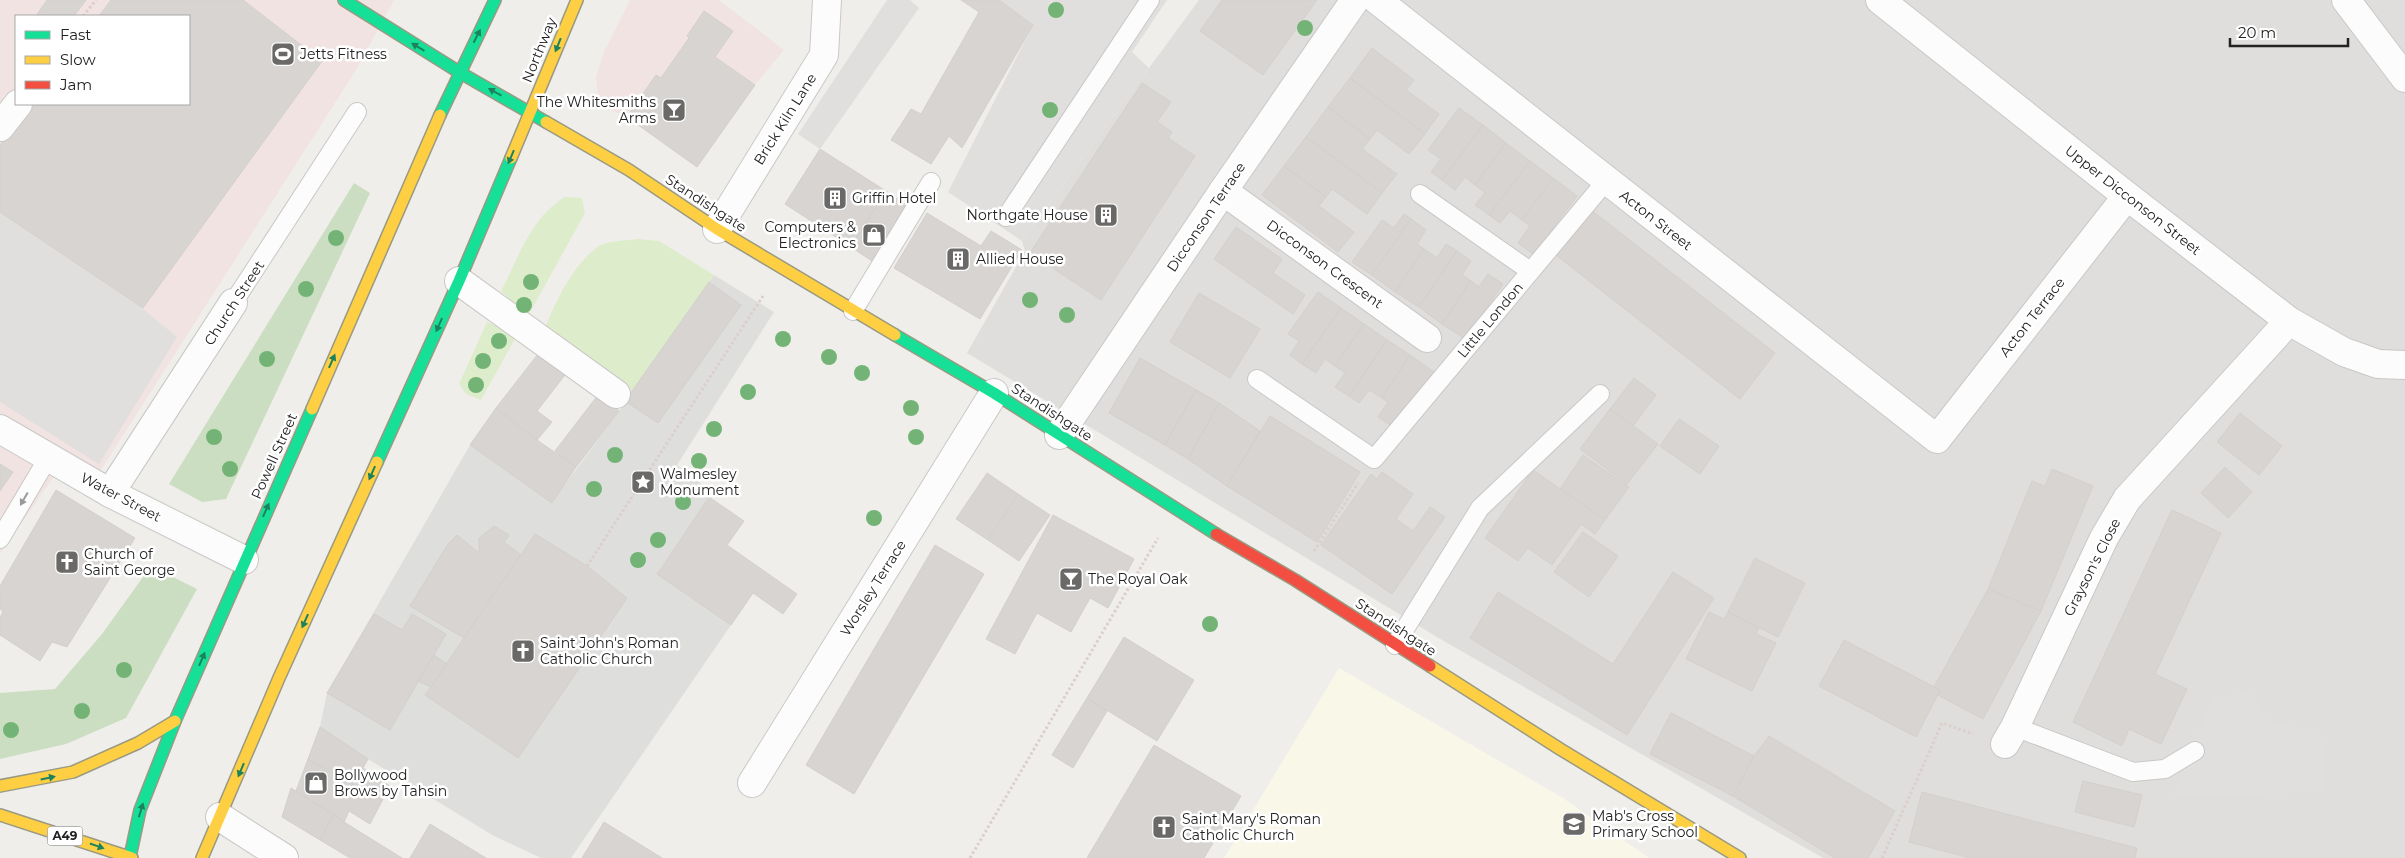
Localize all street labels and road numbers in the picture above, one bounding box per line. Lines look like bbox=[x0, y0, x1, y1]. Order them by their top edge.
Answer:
street label: Northway bbox=[518, 14, 560, 85]
street label: Brick Kiln Lane bbox=[750, 70, 820, 168]
street label: Upper Dicconson Street bbox=[2061, 141, 2205, 259]
street label: Dicconson Terrace bbox=[1163, 159, 1249, 275]
street label: Standishgate bbox=[662, 170, 750, 236]
street label: Acton Street bbox=[1616, 186, 1696, 254]
street label: Dicconson Crescent bbox=[1263, 216, 1387, 313]
street label: Church Street bbox=[200, 257, 268, 349]
street label: Acton Terrace bbox=[1995, 274, 2069, 360]
street label: Little London bbox=[1453, 279, 1527, 361]
street label: Standishgate bbox=[1008, 379, 1096, 445]
street label: Powell Street bbox=[247, 410, 301, 502]
street label: Water Street bbox=[78, 468, 165, 526]
street label: Grayson's Close bbox=[2060, 515, 2124, 619]
street label: Worsley Terrace bbox=[836, 537, 910, 639]
street label: Standishgate bbox=[1352, 594, 1440, 660]
road number: A49 bbox=[48, 826, 82, 846]

